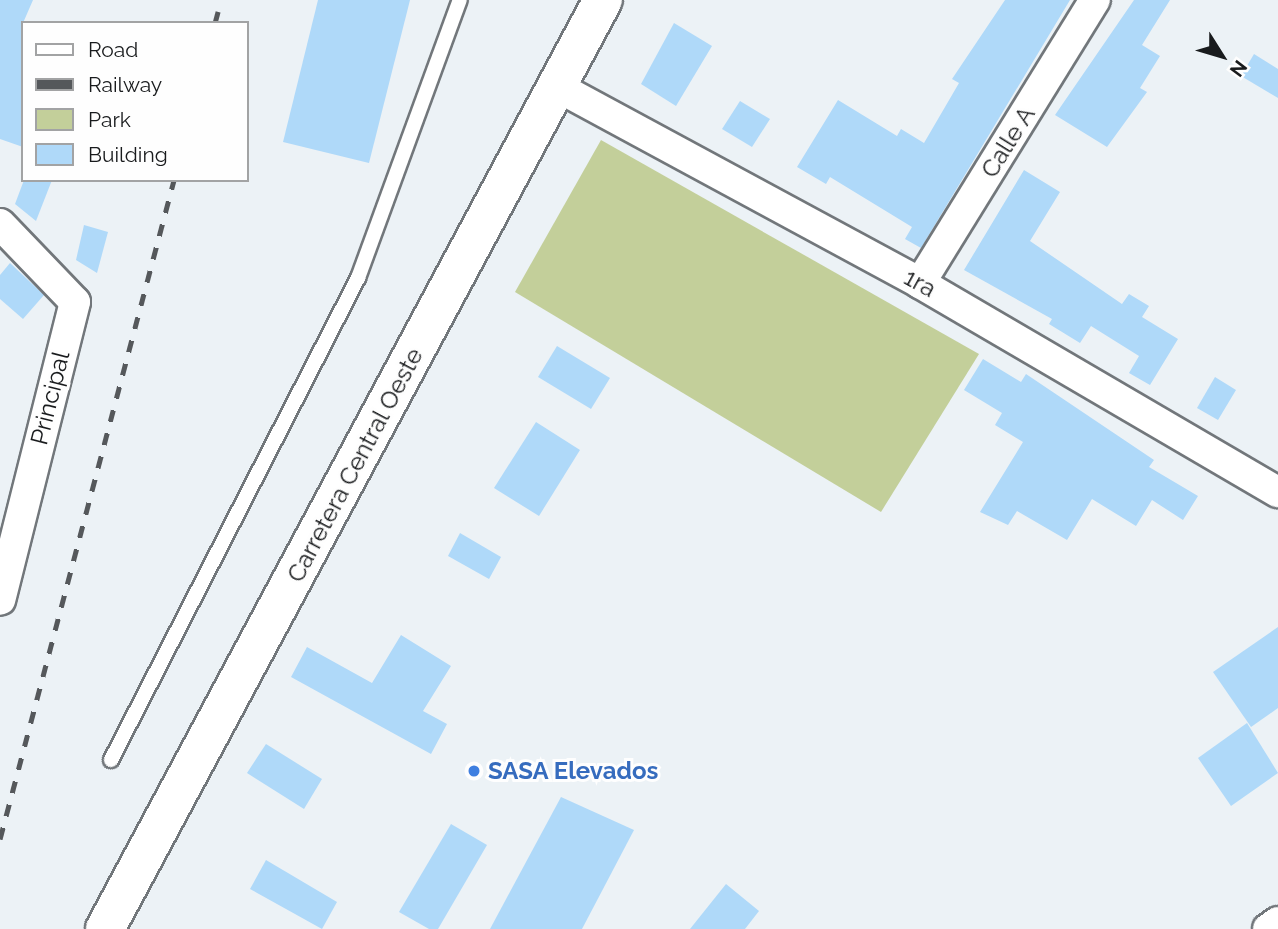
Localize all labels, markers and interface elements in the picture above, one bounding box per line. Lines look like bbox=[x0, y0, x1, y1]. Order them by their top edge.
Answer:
legend bbox=[21, 21, 248, 182]
north arrow bbox=[1187, 21, 1257, 91]
text: Road bbox=[88, 37, 138, 62]
text: N bbox=[1226, 56, 1252, 81]
text: Railway bbox=[88, 72, 162, 97]
street label: Calle A bbox=[975, 101, 1041, 183]
text: Park bbox=[88, 107, 131, 132]
text: Building bbox=[88, 142, 168, 167]
street label: 1ra bbox=[899, 263, 941, 303]
street label: Carretera Central Oeste bbox=[281, 343, 429, 587]
street label: Principal bbox=[24, 348, 76, 448]
place label: SASA Elevados bbox=[488, 757, 659, 785]
marker: SASA Elevados bbox=[466, 763, 482, 779]

